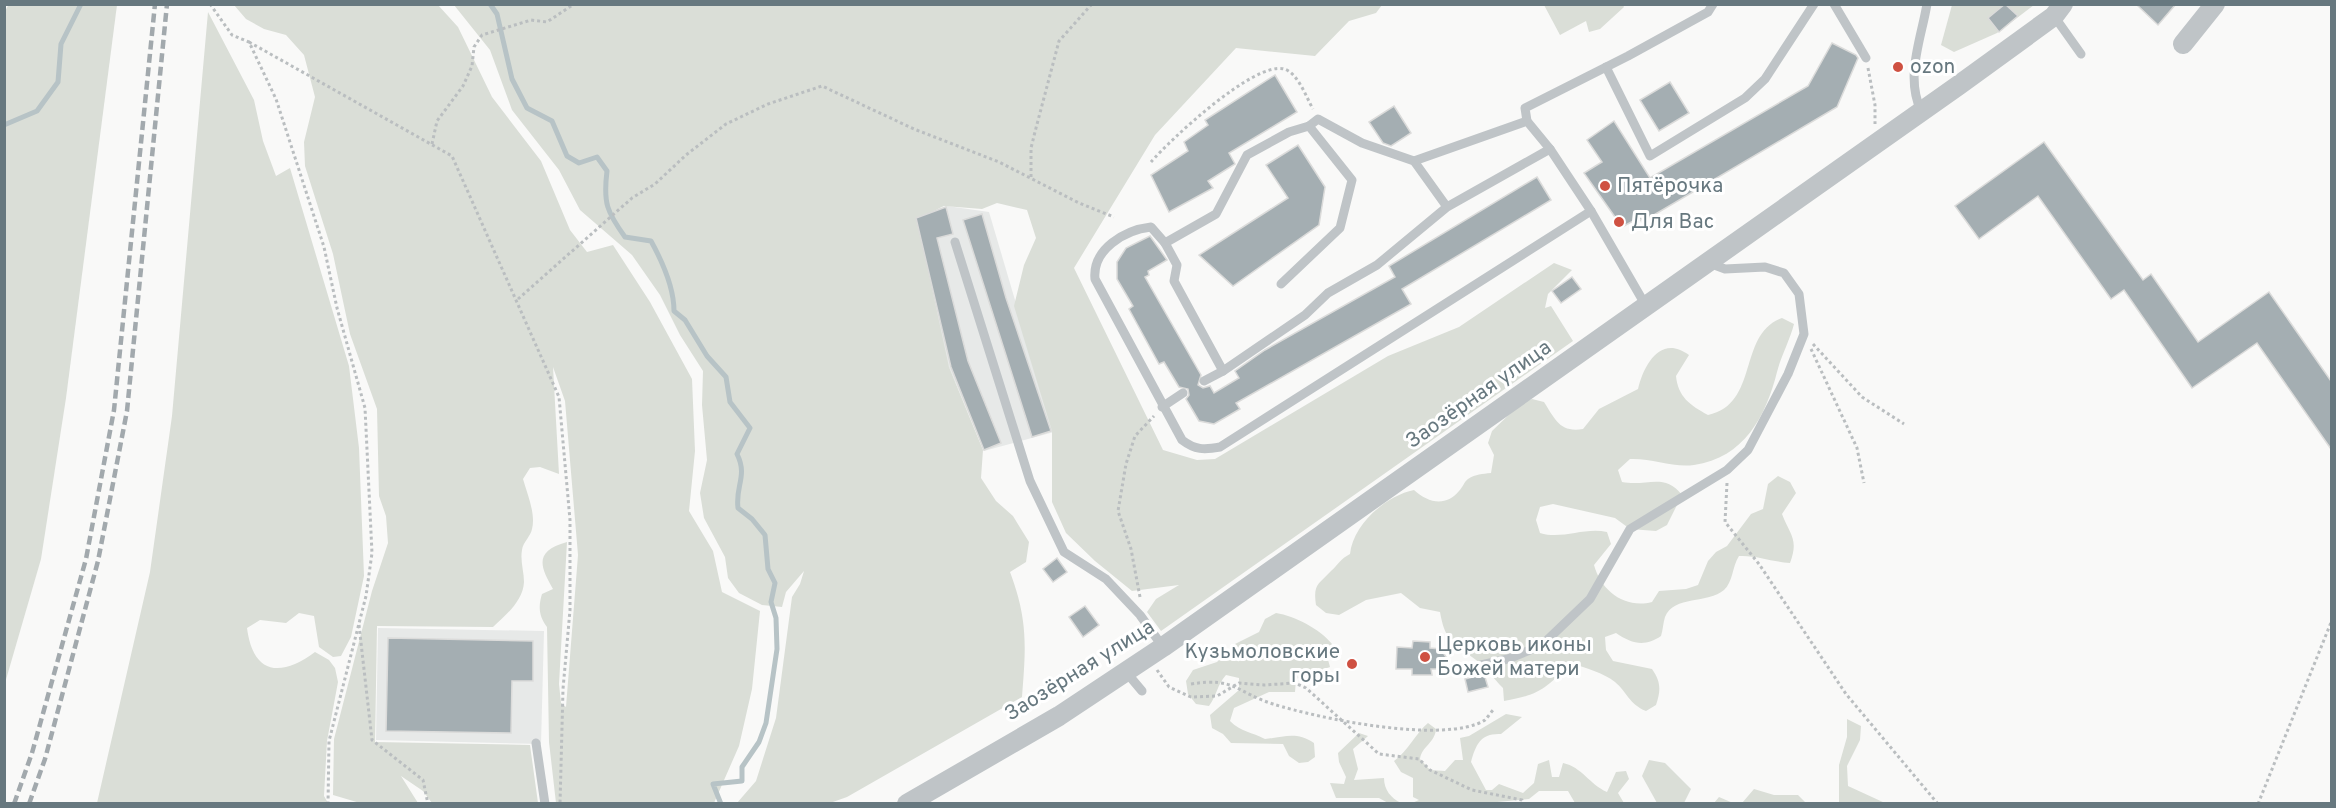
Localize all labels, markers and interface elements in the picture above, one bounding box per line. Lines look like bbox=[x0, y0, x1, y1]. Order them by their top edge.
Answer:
place label: ozon bbox=[1910, 54, 1955, 81]
marker: ozon bbox=[1891, 60, 1905, 74]
place label: Пятёрочка bbox=[1617, 173, 1723, 200]
marker: Пятёрочка bbox=[1598, 179, 1612, 193]
place label: Для Вас bbox=[1631, 209, 1714, 236]
marker: Для Вас bbox=[1612, 215, 1626, 229]
street label: Заозёрная улица bbox=[1401, 335, 1557, 455]
street label: Заозёрная улица bbox=[1000, 614, 1160, 728]
place label: Церковь иконы Божей матери bbox=[1437, 632, 1592, 683]
place label: Кузьмоловские горы bbox=[1185, 639, 1340, 690]
marker: Церковь иконы Божей матери bbox=[1418, 650, 1432, 664]
marker: Кузьмоловские горы bbox=[1345, 657, 1359, 671]

